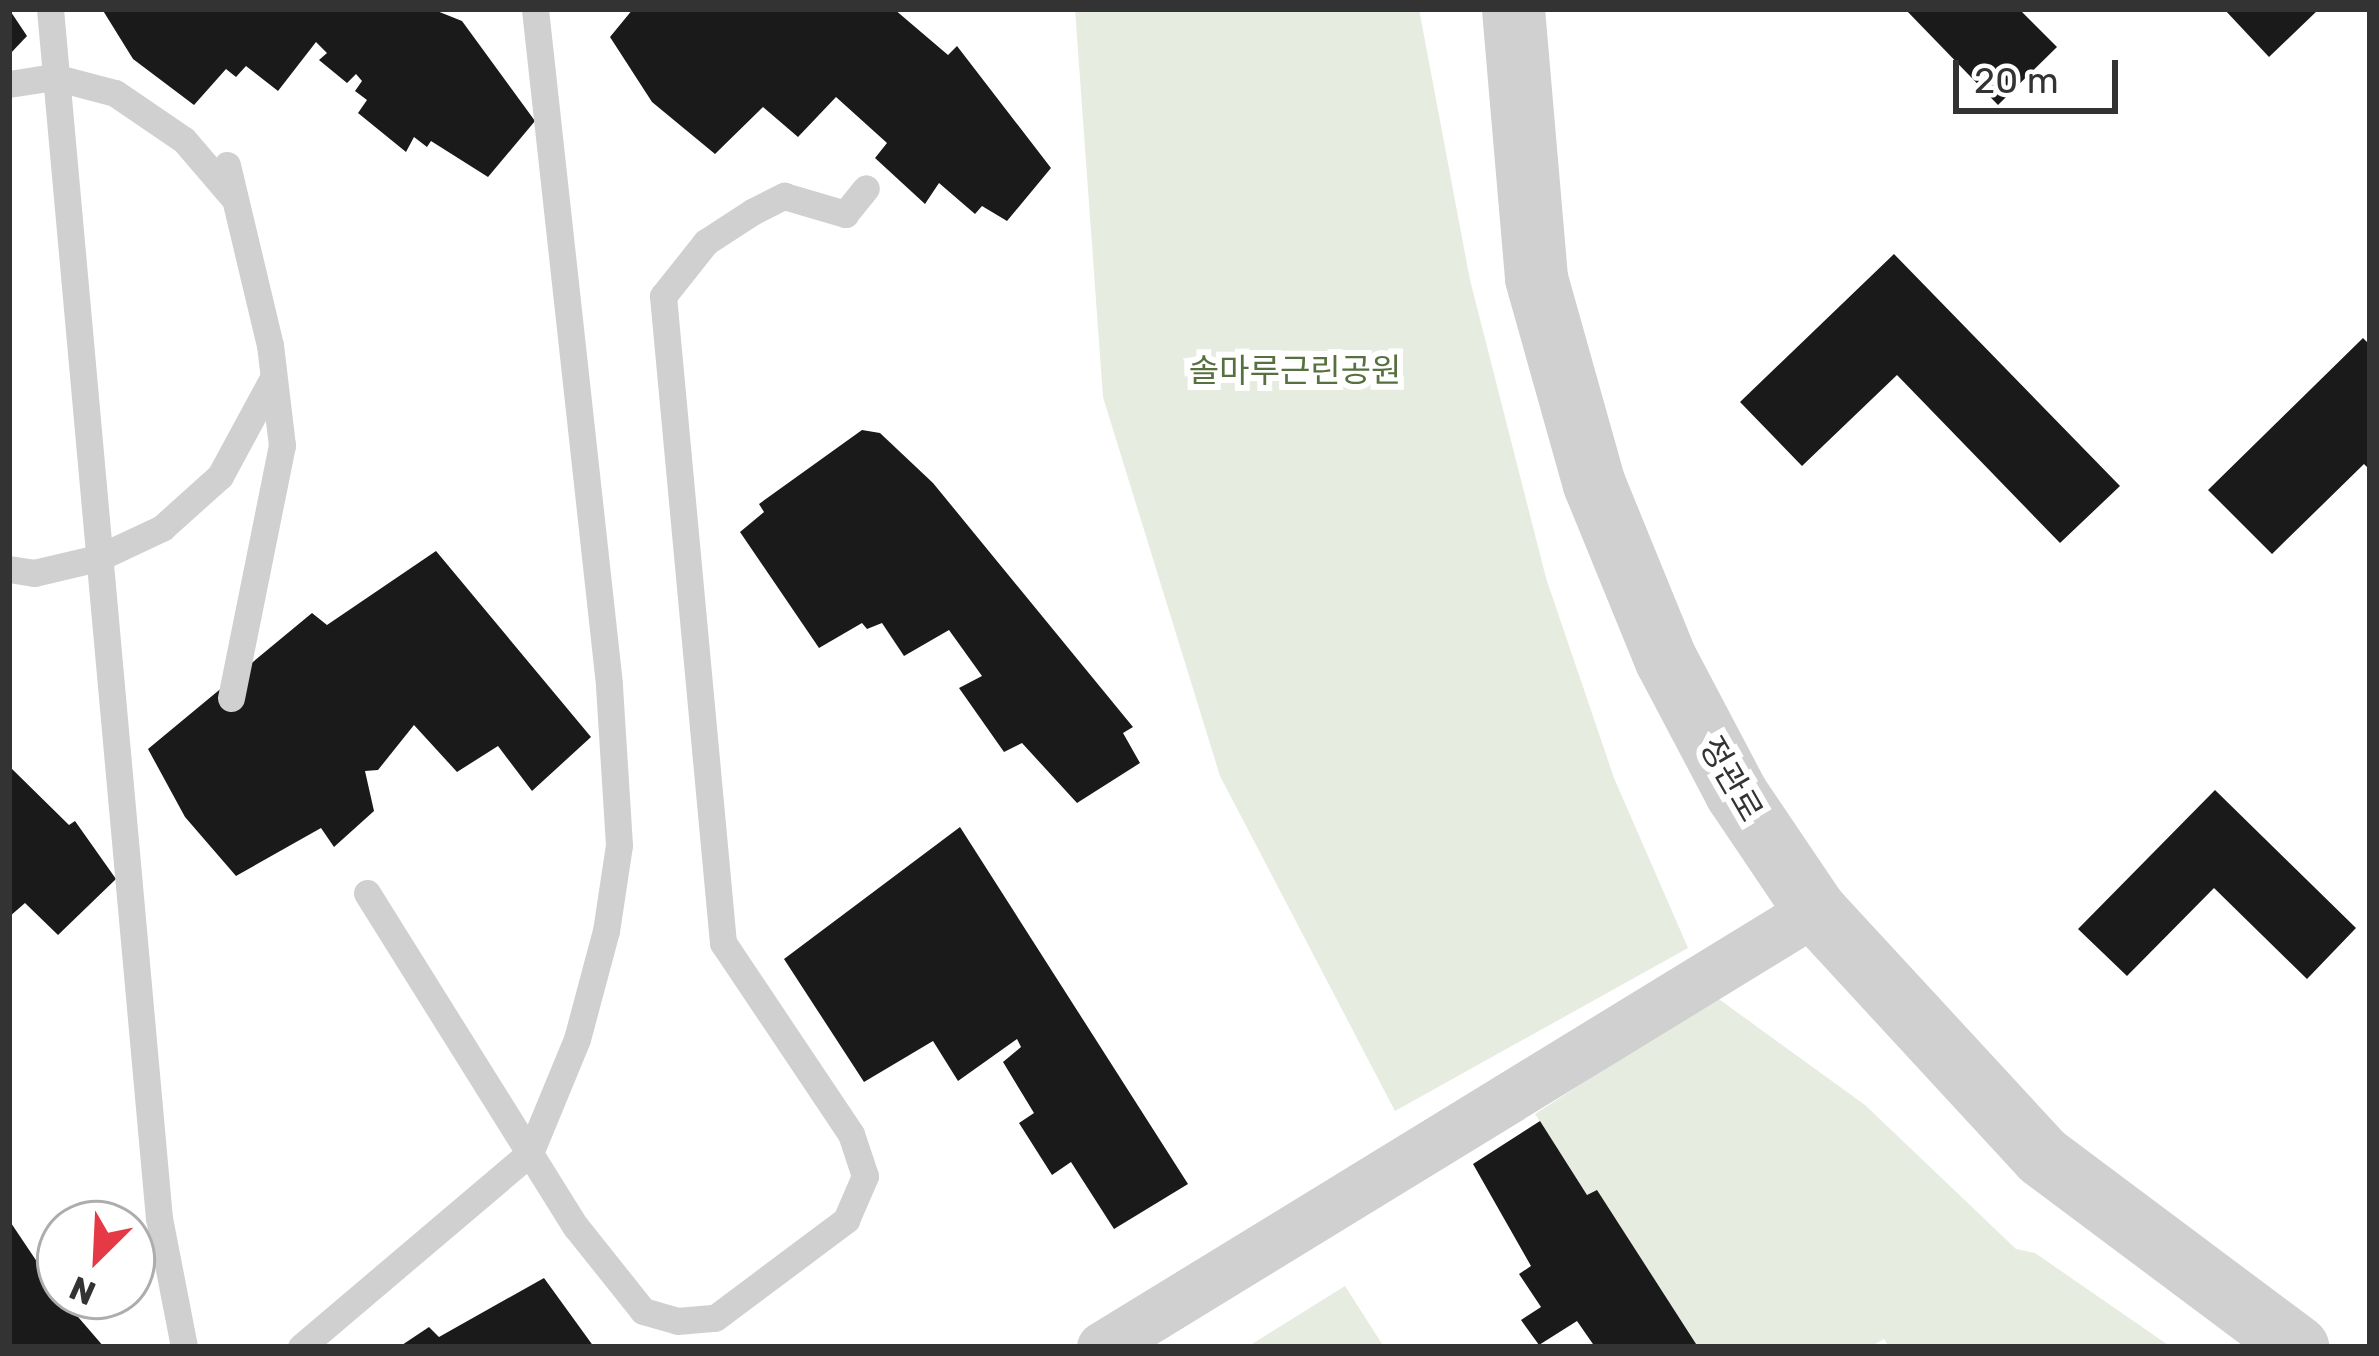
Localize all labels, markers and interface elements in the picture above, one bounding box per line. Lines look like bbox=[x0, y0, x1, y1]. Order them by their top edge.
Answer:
scale bar bbox=[1959, 36, 2124, 110]
text: 20 m bbox=[1974, 59, 2059, 102]
park label: 솔마루근린공원 bbox=[1189, 351, 1401, 391]
street label: 정관로 bbox=[1691, 730, 1771, 828]
north arrow bbox=[36, 1200, 156, 1320]
text: N bbox=[64, 1268, 101, 1313]

